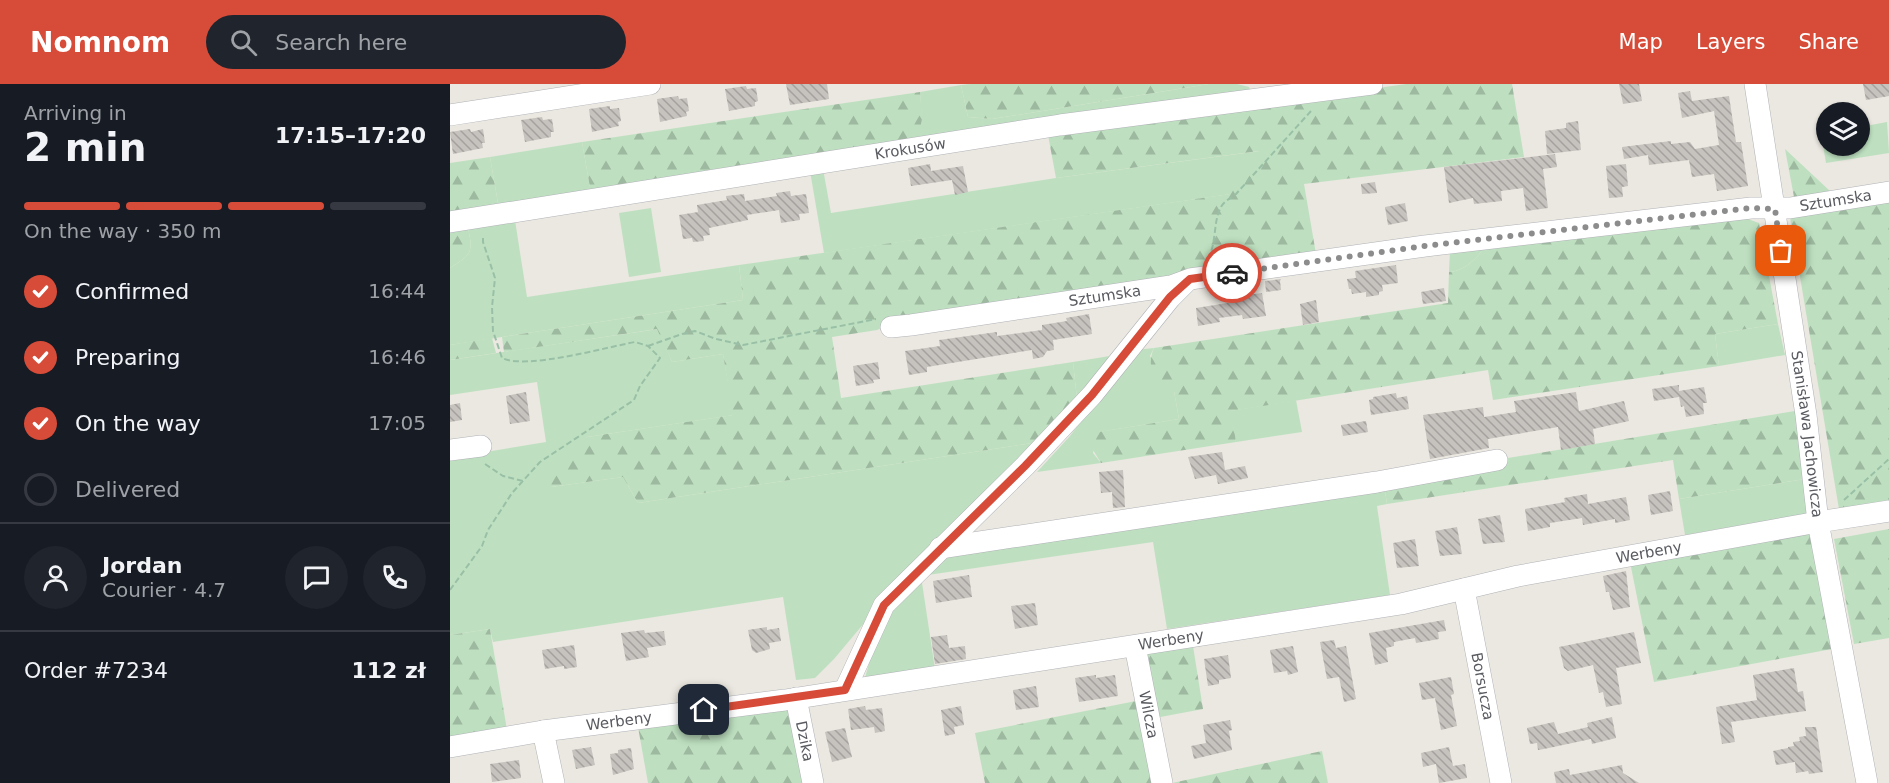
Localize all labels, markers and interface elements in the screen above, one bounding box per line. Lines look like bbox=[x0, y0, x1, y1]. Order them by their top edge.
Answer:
search box bbox=[206, 15, 626, 69]
text: Nomnom bbox=[30, 26, 170, 59]
icon: search bbox=[227, 26, 260, 59]
text: Search here bbox=[275, 30, 407, 55]
text: Map bbox=[1619, 30, 1663, 54]
text: Layers bbox=[1696, 30, 1765, 54]
text: Share bbox=[1798, 30, 1859, 54]
text: Arriving in bbox=[24, 101, 127, 125]
map controls bbox=[1816, 102, 1870, 156]
button: layers bbox=[1816, 102, 1870, 156]
text: 17:15–17:20 bbox=[275, 123, 426, 148]
text: 2 min bbox=[24, 125, 146, 170]
street label: Krokusów bbox=[873, 134, 947, 163]
street label: Sztumska bbox=[1798, 186, 1873, 215]
text: On the way · 350 m bbox=[24, 219, 222, 243]
pin bbox=[1755, 225, 1806, 276]
icon: bag bbox=[1764, 234, 1797, 267]
courier bbox=[1202, 243, 1262, 303]
icon: car bbox=[1216, 257, 1249, 290]
icon: check bbox=[24, 275, 57, 308]
text: Confirmed bbox=[75, 279, 189, 304]
text: 16:44 bbox=[368, 279, 426, 303]
street label: Sztumska bbox=[1067, 282, 1142, 310]
icon: check bbox=[24, 341, 57, 374]
text: Preparing bbox=[75, 345, 181, 370]
text: 16:46 bbox=[368, 345, 426, 369]
street label: Stanisława Jachowicza bbox=[1787, 349, 1826, 519]
icon: check bbox=[24, 407, 57, 440]
text: On the way bbox=[75, 411, 201, 436]
text: 17:05 bbox=[368, 411, 426, 435]
text: Delivered bbox=[75, 477, 180, 502]
street label: Werbeny bbox=[1614, 538, 1683, 567]
button: person bbox=[24, 546, 87, 609]
button: chat bbox=[285, 546, 348, 609]
button: phone bbox=[363, 546, 426, 609]
text: Jordan bbox=[102, 553, 182, 578]
text: Courier · 4.7 bbox=[102, 578, 226, 602]
street label: Werbeny bbox=[1137, 626, 1205, 654]
street label: Borsucza bbox=[1467, 651, 1498, 721]
text: Order #7234 bbox=[24, 658, 168, 683]
text: 112 zł bbox=[351, 658, 426, 683]
pin bbox=[678, 684, 729, 735]
street label: Wilcza bbox=[1135, 689, 1162, 740]
icon: home bbox=[687, 693, 720, 726]
street label: Werbeny bbox=[585, 708, 653, 734]
street label: Dzika bbox=[792, 719, 817, 763]

